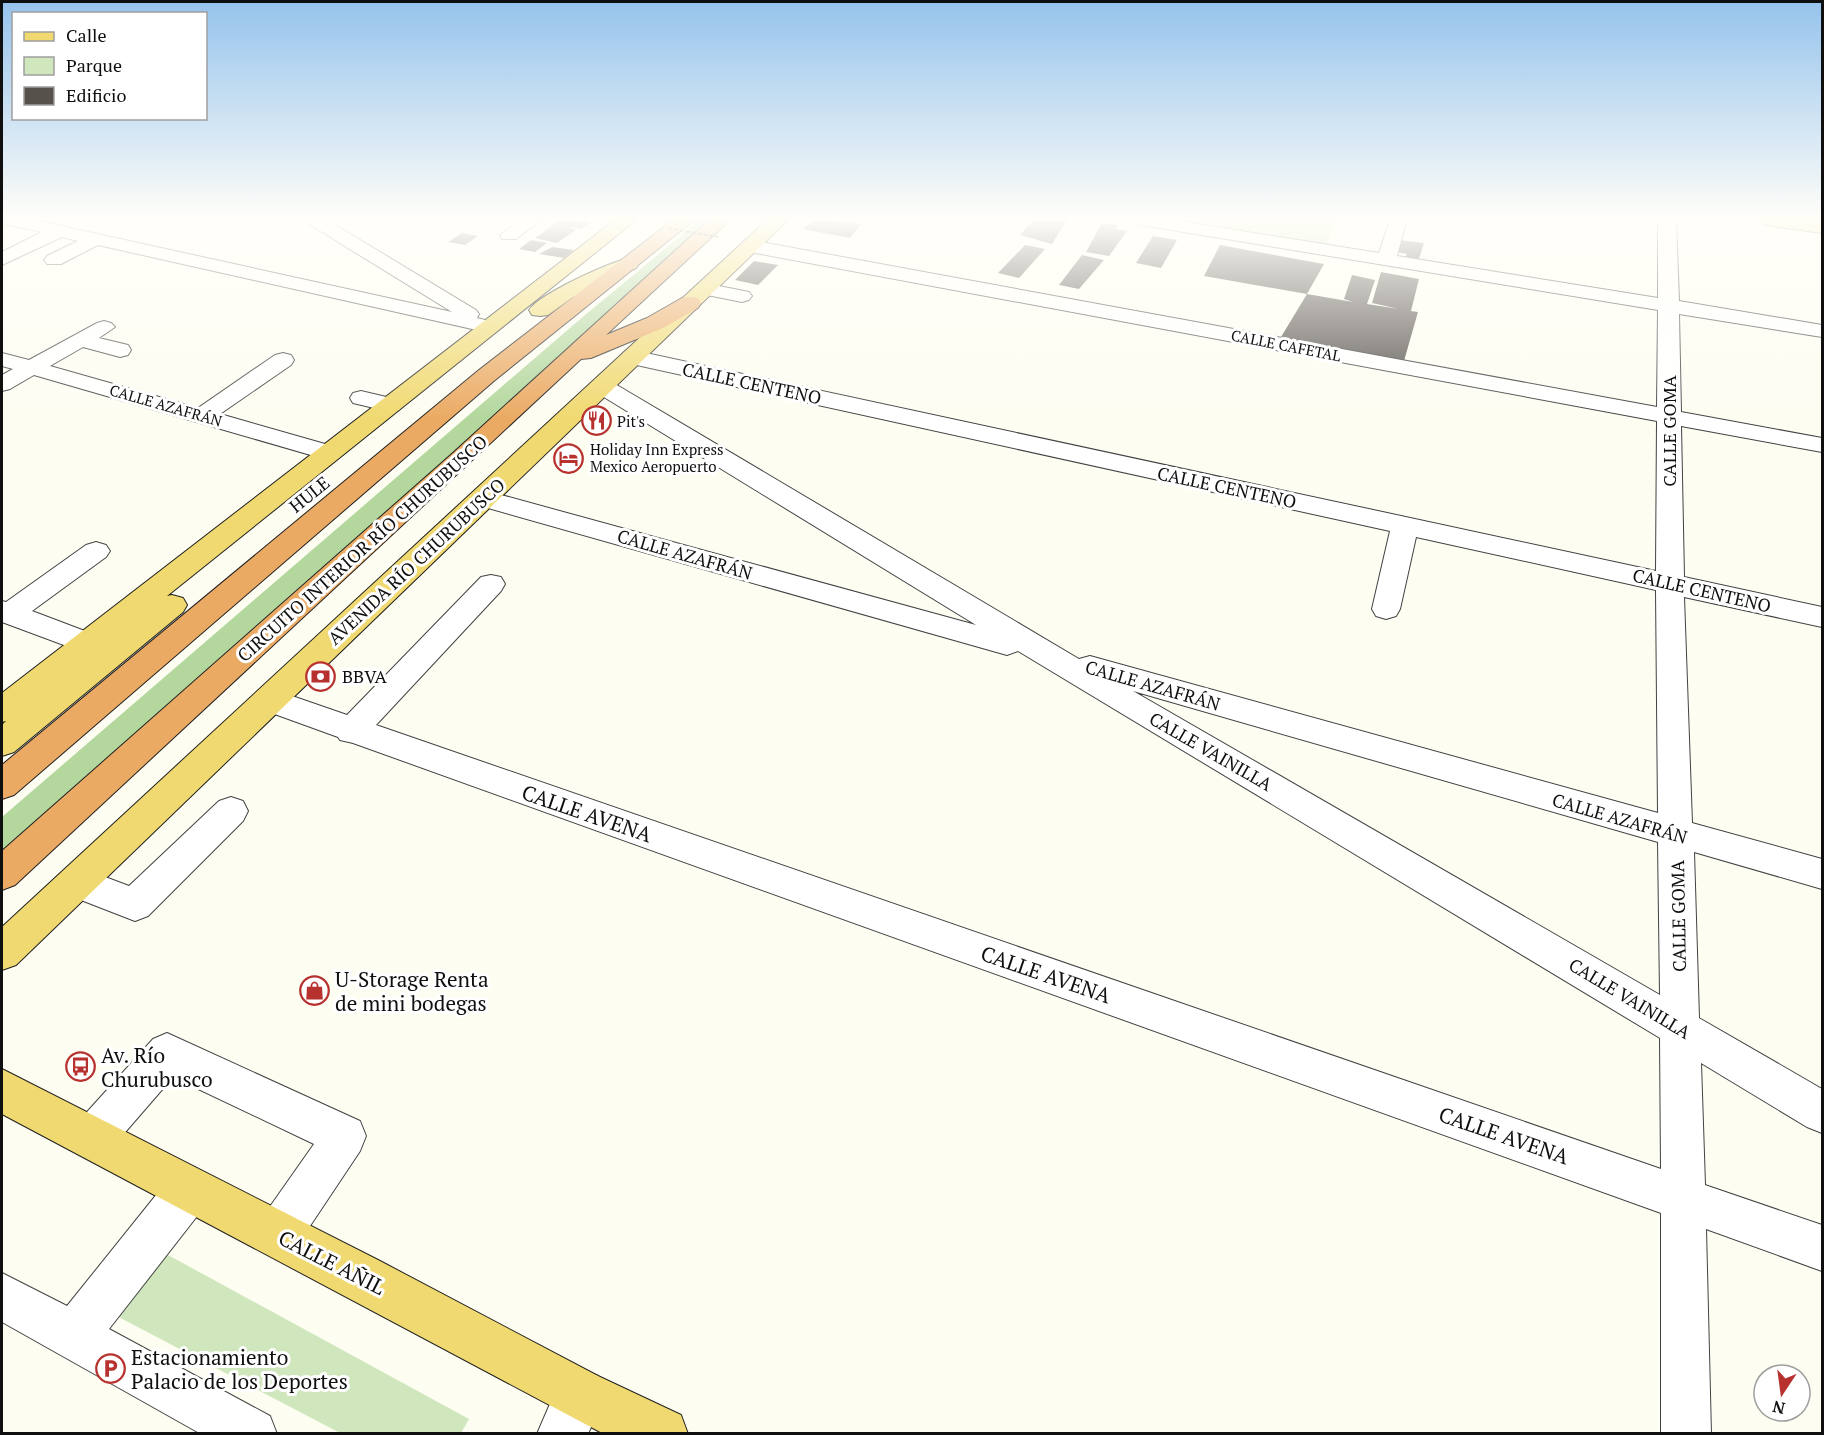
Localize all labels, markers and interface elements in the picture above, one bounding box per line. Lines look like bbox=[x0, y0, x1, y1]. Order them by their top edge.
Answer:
legend bbox=[12, 12, 207, 120]
text: Calle bbox=[66, 23, 107, 47]
text: Parque bbox=[66, 53, 122, 77]
text: Edificio bbox=[66, 83, 126, 107]
street label: CALLE CAFETAL bbox=[1229, 325, 1343, 365]
street label: CALLE CENTENO bbox=[680, 357, 824, 409]
street label: CALLE GOMA bbox=[1657, 374, 1681, 487]
street label: CALLE AZAFRÁN bbox=[107, 379, 225, 431]
restaurant icon: Pit's bbox=[580, 405, 612, 437]
place label: Pit's bbox=[617, 411, 645, 431]
street label: CIRCUITO INTERIOR RÍO CHURUBUSCO bbox=[232, 429, 492, 667]
place label: Holiday Inn Express Mexico Aeropuerto bbox=[590, 439, 723, 476]
hotel icon: Holiday Inn Express Mexico Aeropuerto bbox=[553, 442, 585, 474]
street label: CALLE CENTENO bbox=[1155, 461, 1299, 513]
street label: HULE bbox=[284, 470, 334, 518]
street label: AVENIDA RÍO CHURUBUSCO bbox=[322, 472, 510, 650]
street label: CALLE AZAFRÁN bbox=[615, 523, 755, 585]
street label: CALLE CENTENO bbox=[1630, 562, 1774, 618]
street label: CALLE AZAFRÁN bbox=[1083, 654, 1223, 716]
bank icon: BBVA bbox=[305, 660, 337, 692]
place label: BBVA bbox=[342, 664, 388, 688]
street label: CALLE VAINILLA bbox=[1145, 706, 1277, 796]
street label: CALLE AVENA bbox=[518, 778, 656, 849]
street label: CALLE AZAFRÁN bbox=[1550, 787, 1690, 849]
street label: CALLE GOMA bbox=[1665, 859, 1691, 972]
street label: CALLE AVENA bbox=[977, 939, 1115, 1010]
street label: CALLE VAINILLA bbox=[1565, 952, 1696, 1044]
place label: U-Storage Renta de mini bodegas bbox=[335, 965, 489, 1017]
shop icon: U-Storage Renta de mini bodegas bbox=[298, 975, 330, 1007]
place label: Av. Río Churubusco bbox=[101, 1041, 213, 1093]
bus stop icon: Av. Río Churubusco bbox=[64, 1051, 96, 1083]
street label: CALLE AVENA bbox=[1435, 1100, 1573, 1171]
street label: CALLE AÑIL bbox=[274, 1223, 390, 1301]
place label: Estacionamiento Palacio de los Deportes bbox=[131, 1343, 348, 1395]
parking icon: Estacionamiento Palacio de los Deportes bbox=[94, 1353, 126, 1385]
north arrow bbox=[1752, 1363, 1812, 1423]
text: N bbox=[1770, 1396, 1787, 1420]

